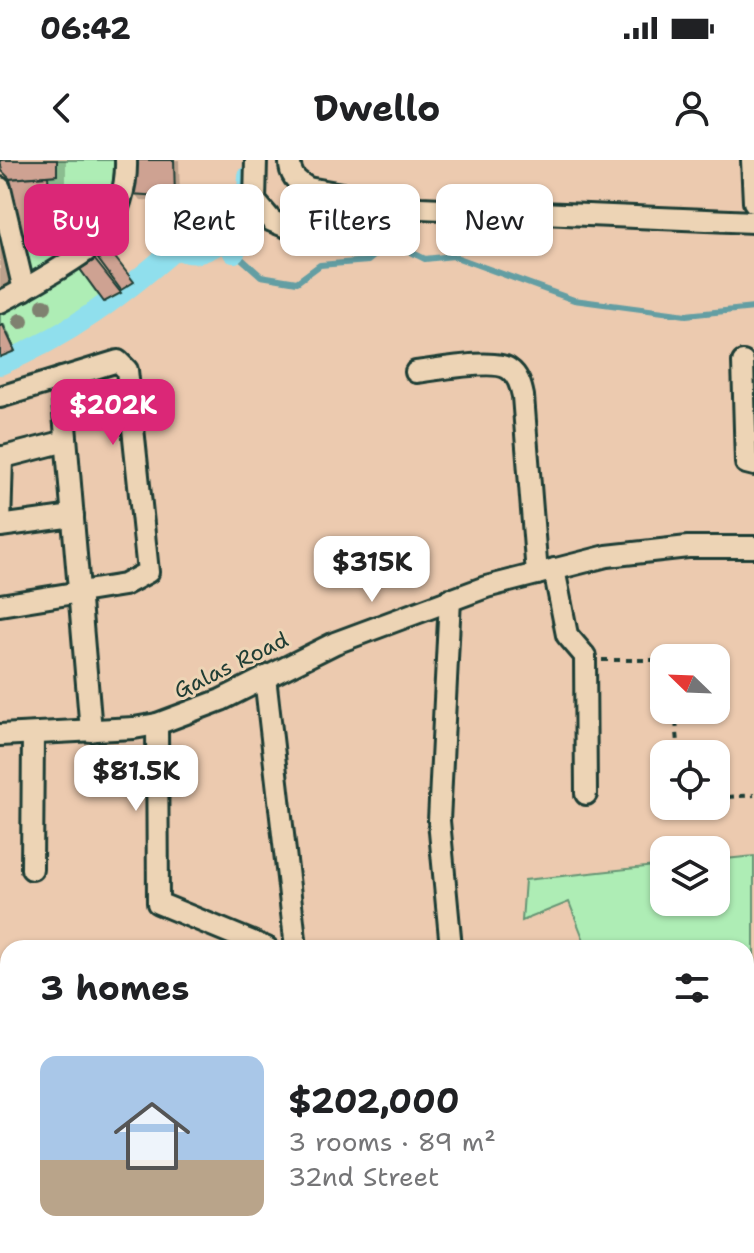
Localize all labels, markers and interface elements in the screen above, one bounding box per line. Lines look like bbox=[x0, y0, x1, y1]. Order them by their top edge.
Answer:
text: 06:42 bbox=[40, 8, 131, 49]
text: Dwello bbox=[313, 84, 441, 133]
icon: back bbox=[40, 86, 84, 130]
icon: person bbox=[670, 86, 714, 130]
chip: Buy bbox=[24, 184, 129, 256]
chip: Rent bbox=[145, 184, 264, 256]
chip: Filters bbox=[280, 184, 420, 256]
chip: New bbox=[436, 184, 553, 256]
pin: $202K bbox=[57, 379, 169, 447]
text: $202K bbox=[69, 387, 157, 422]
pin: $315K bbox=[316, 536, 428, 604]
text: $315K bbox=[332, 544, 412, 579]
street label: Galas Road bbox=[169, 625, 293, 705]
north arrow bbox=[650, 644, 730, 724]
map controls bbox=[650, 644, 730, 916]
button: locate bbox=[650, 740, 730, 820]
pin: $81.5K bbox=[71, 745, 201, 813]
text: $81.5K bbox=[92, 753, 180, 788]
button: layers bbox=[650, 836, 730, 916]
text: 3 homes bbox=[40, 965, 189, 1011]
icon: filters bbox=[670, 966, 714, 1010]
text: $202,000 bbox=[288, 1078, 460, 1124]
icon: home bbox=[104, 1088, 200, 1184]
text: 3 rooms · 89 m² bbox=[288, 1124, 496, 1159]
text: 32nd Street bbox=[288, 1159, 439, 1194]

